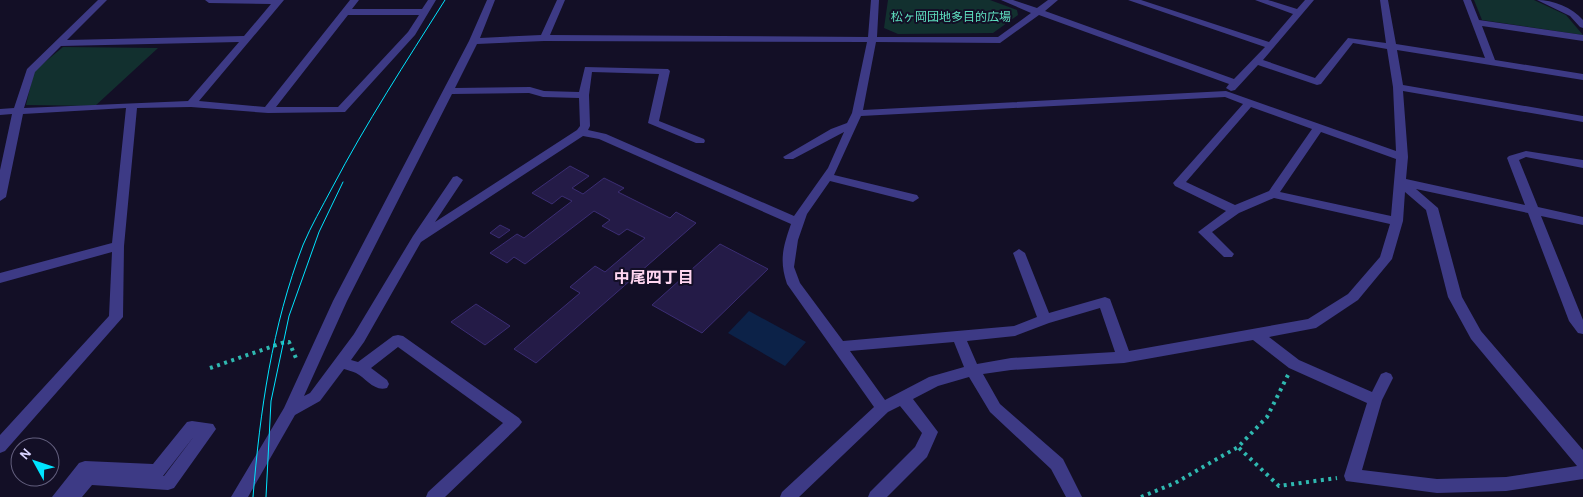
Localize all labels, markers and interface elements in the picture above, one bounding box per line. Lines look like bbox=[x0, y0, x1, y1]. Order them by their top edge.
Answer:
park label: 松ヶ岡団地多目的広場 bbox=[891, 10, 1011, 23]
district label: 中尾四丁目 bbox=[614, 269, 694, 286]
north arrow bbox=[10, 437, 60, 487]
text: N bbox=[17, 446, 34, 463]

